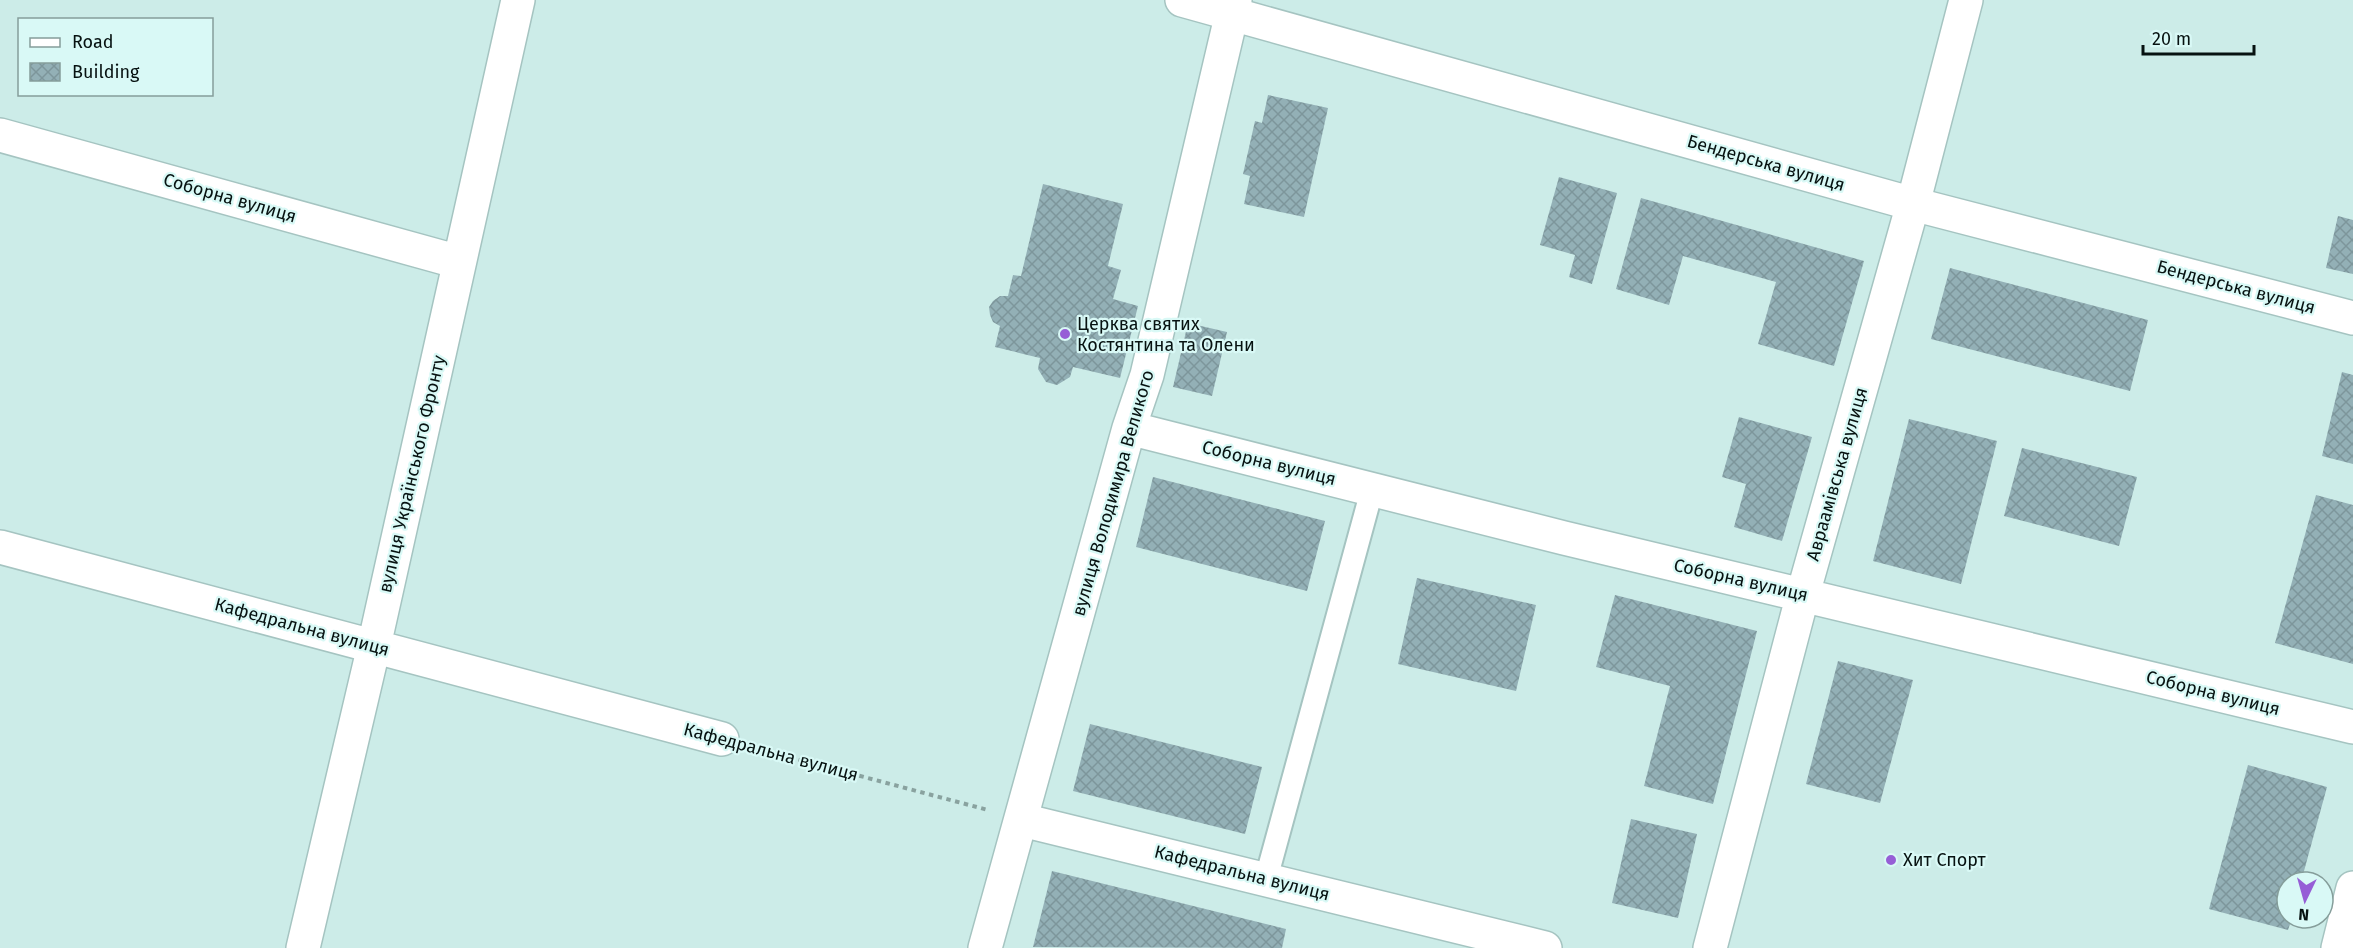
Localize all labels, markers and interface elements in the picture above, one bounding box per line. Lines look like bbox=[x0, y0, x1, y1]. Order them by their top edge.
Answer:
legend bbox=[18, 18, 213, 96]
scale bar bbox=[2143, 18, 2254, 56]
text: 20 m bbox=[2152, 28, 2191, 50]
text: Road bbox=[72, 31, 114, 53]
text: Building bbox=[72, 61, 140, 83]
street label: Бендерська вулиця bbox=[1685, 130, 1847, 196]
street label: Соборна вулиця bbox=[161, 169, 299, 227]
street label: Бендерська вулиця bbox=[2154, 255, 2318, 319]
place label: Церква святих Костянтина та Олени bbox=[1077, 313, 1255, 356]
marker: Церква святих Костянтина та Олени bbox=[1058, 327, 1072, 341]
street label: вулиця Українського Фронту bbox=[374, 353, 450, 595]
street label: вулиця Володимира Великого bbox=[1067, 367, 1159, 619]
street label: Авраамівська вулиця bbox=[1802, 385, 1872, 563]
street label: Соборна вулиця bbox=[1200, 436, 1338, 490]
street label: Соборна вулиця bbox=[1672, 554, 1810, 606]
street label: Кафедральна вулиця bbox=[212, 593, 392, 661]
street label: Соборна вулиця bbox=[2144, 666, 2282, 720]
street label: Кафедральна вулиця bbox=[681, 718, 861, 786]
street label: Кафедральна вулиця bbox=[1152, 841, 1332, 905]
place label: Хит Спорт bbox=[1903, 849, 1987, 871]
marker: Хит Спорт bbox=[1884, 853, 1898, 867]
north arrow bbox=[2275, 870, 2335, 930]
text: N bbox=[2298, 905, 2310, 924]

